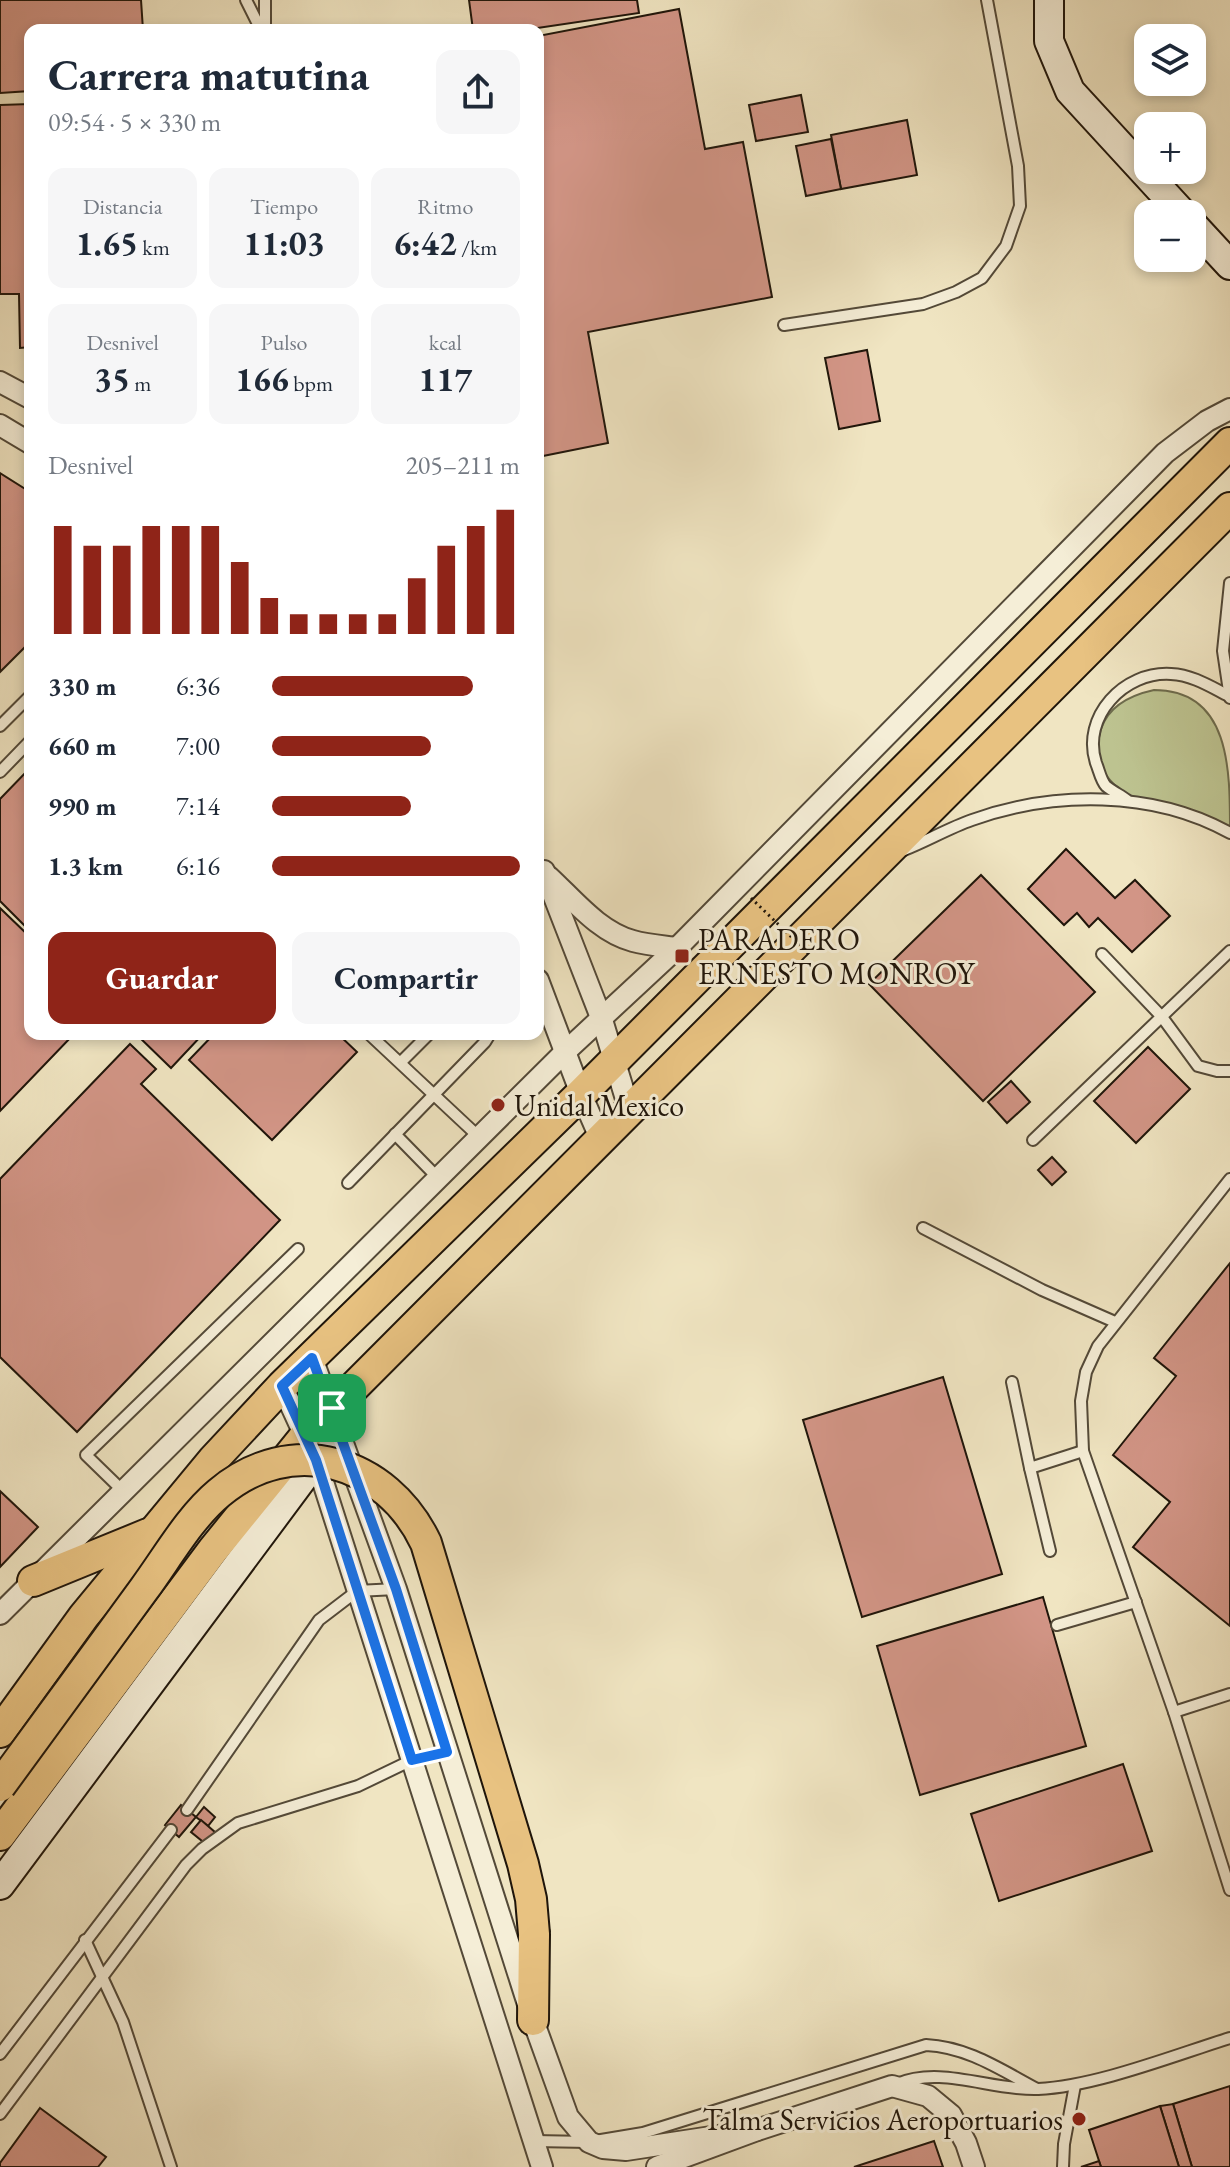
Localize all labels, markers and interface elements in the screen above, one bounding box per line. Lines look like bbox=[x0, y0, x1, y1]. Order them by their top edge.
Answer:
map controls bbox=[1134, 24, 1206, 272]
button: layers bbox=[1134, 24, 1206, 96]
text: Carrera matutina bbox=[48, 46, 369, 103]
button: share bbox=[436, 50, 520, 134]
text: 09:54 · 5 × 330 m bbox=[48, 105, 221, 139]
button: + bbox=[1134, 112, 1206, 184]
text: Distancia bbox=[83, 192, 162, 221]
text: Tiempo bbox=[250, 192, 318, 221]
text: Ritmo bbox=[417, 192, 473, 221]
button: − bbox=[1134, 200, 1206, 272]
text: 1.65 bbox=[76, 221, 138, 265]
text: 11:03 bbox=[243, 221, 325, 265]
text: 6:42 bbox=[393, 221, 457, 265]
text: km bbox=[138, 233, 170, 262]
text: /km bbox=[457, 233, 497, 262]
text: Desnivel bbox=[87, 328, 159, 357]
text: Pulso bbox=[260, 328, 308, 357]
text: kcal bbox=[429, 328, 462, 357]
text: 35 bbox=[94, 357, 130, 401]
text: 166 bbox=[235, 357, 289, 401]
text: 117 bbox=[418, 357, 472, 401]
text: m bbox=[130, 369, 151, 398]
text: bpm bbox=[289, 369, 333, 398]
text: Desnivel bbox=[48, 448, 133, 482]
text: 205–211 m bbox=[405, 448, 520, 482]
text: 330 m bbox=[48, 669, 116, 703]
text: 6:36 bbox=[176, 669, 220, 703]
text: 660 m bbox=[48, 729, 116, 763]
text: 7:00 bbox=[176, 729, 220, 763]
text: 990 m bbox=[48, 789, 116, 823]
text: 7:14 bbox=[176, 789, 220, 823]
text: 1.3 km bbox=[48, 849, 123, 883]
text: 6:16 bbox=[176, 849, 220, 883]
place label: PARADERO ERNESTO MONROY bbox=[698, 920, 976, 993]
button: Guardar bbox=[48, 932, 276, 1024]
button: Compartir bbox=[292, 932, 520, 1024]
marker: PARADERO ERNESTO MONROY bbox=[673, 947, 691, 965]
place label: Unidal Mexico bbox=[514, 1086, 684, 1125]
marker: Unidal Mexico bbox=[489, 1096, 507, 1114]
pin bbox=[298, 1374, 366, 1442]
icon: arrive bbox=[310, 1386, 354, 1430]
place label: Talma Servicios Aeroportuarios bbox=[702, 2100, 1063, 2139]
marker: Talma Servicios Aeroportuarios bbox=[1070, 2110, 1088, 2128]

